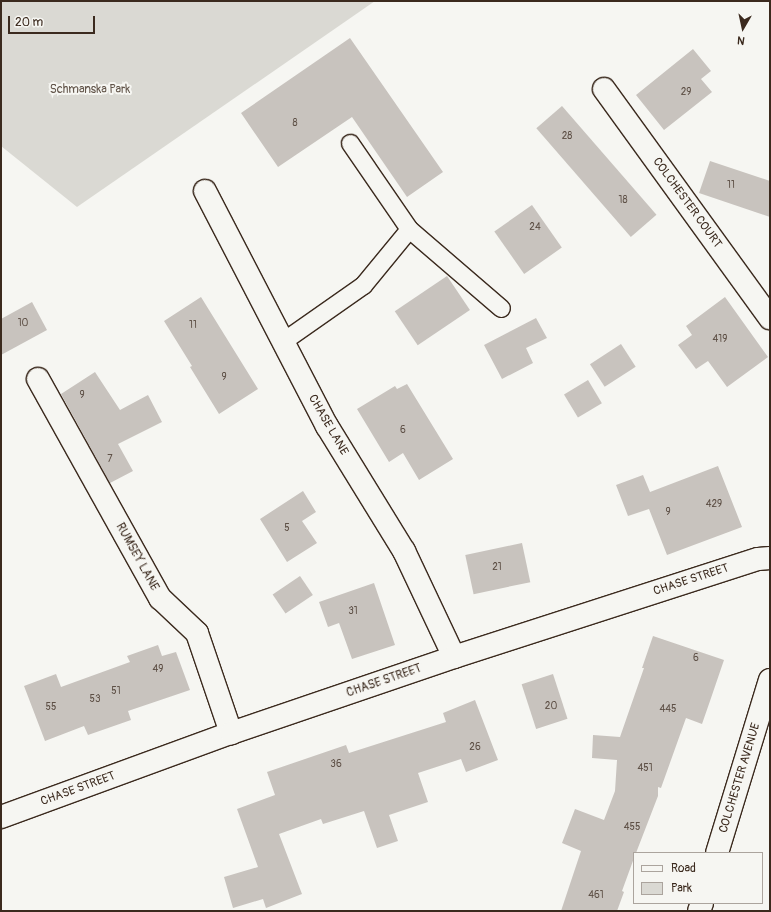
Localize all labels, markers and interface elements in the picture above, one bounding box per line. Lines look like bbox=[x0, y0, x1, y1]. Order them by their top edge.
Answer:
scale bar bbox=[10, 8, 97, 34]
north arrow bbox=[723, 8, 763, 48]
text: 20 m bbox=[15, 15, 43, 30]
text: N bbox=[736, 33, 746, 47]
park label: Schmanska Park bbox=[50, 83, 130, 97]
house number: 29 bbox=[681, 87, 691, 99]
house number: 8 bbox=[292, 118, 298, 130]
house number: 28 bbox=[562, 131, 572, 143]
street label: COLCHESTER COURT bbox=[649, 155, 725, 251]
house number: 11 bbox=[727, 180, 735, 192]
house number: 18 bbox=[619, 195, 627, 207]
house number: 24 bbox=[529, 222, 541, 234]
house number: 10 bbox=[18, 318, 28, 330]
house number: 11 bbox=[189, 320, 197, 332]
house number: 419 bbox=[713, 334, 727, 346]
house number: 9 bbox=[221, 372, 227, 384]
house number: 9 bbox=[79, 390, 85, 402]
street label: CHASE LANE bbox=[305, 392, 351, 458]
house number: 6 bbox=[400, 425, 406, 437]
house number: 7 bbox=[107, 454, 113, 466]
house number: 429 bbox=[706, 499, 722, 511]
house number: 9 bbox=[665, 507, 671, 519]
street label: RUMSEY LANE bbox=[112, 521, 162, 593]
house number: 5 bbox=[284, 523, 290, 535]
street label: CHASE STREET bbox=[652, 561, 730, 599]
house number: 21 bbox=[492, 562, 502, 574]
house number: 31 bbox=[348, 606, 358, 618]
house number: 6 bbox=[693, 653, 699, 665]
street label: CHASE STREET bbox=[345, 661, 423, 701]
house number: 49 bbox=[153, 664, 163, 676]
house number: 51 bbox=[111, 686, 121, 698]
house number: 53 bbox=[90, 694, 100, 706]
house number: 20 bbox=[545, 701, 557, 713]
house number: 55 bbox=[46, 702, 56, 714]
house number: 445 bbox=[659, 704, 677, 716]
street label: COLCHESTER AVENUE bbox=[716, 721, 764, 835]
house number: 26 bbox=[469, 742, 481, 754]
house number: 36 bbox=[330, 759, 342, 771]
house number: 451 bbox=[637, 763, 653, 775]
street label: CHASE STREET bbox=[39, 769, 117, 809]
house number: 455 bbox=[624, 822, 640, 834]
legend bbox=[633, 852, 763, 904]
text: Road bbox=[671, 861, 696, 876]
text: Park bbox=[671, 881, 692, 896]
house number: 461 bbox=[588, 890, 604, 902]

